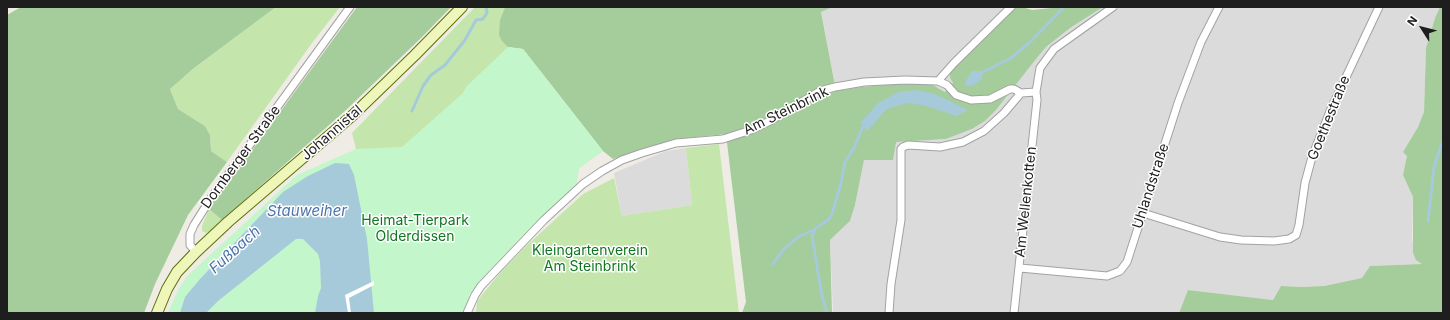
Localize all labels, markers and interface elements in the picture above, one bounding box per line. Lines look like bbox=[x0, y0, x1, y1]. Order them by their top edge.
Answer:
north arrow bbox=[1402, 8, 1442, 48]
text: N bbox=[1404, 13, 1420, 28]
street label: Goethestraße bbox=[1304, 73, 1354, 163]
street label: Am Steinbrink bbox=[741, 83, 831, 139]
street label: Dornberger Straße bbox=[198, 102, 284, 212]
street label: Johannistal bbox=[298, 102, 366, 164]
street label: Uhlandstraße bbox=[1129, 141, 1173, 231]
street label: Am Wellenkotten bbox=[1012, 146, 1040, 258]
water label: Stauweiher bbox=[267, 202, 347, 220]
park label: Heimat-Tierpark Olderdissen bbox=[361, 213, 469, 246]
water label: Fußbach bbox=[206, 222, 264, 278]
park label: Kleingartenverein Am Steinbrink bbox=[532, 243, 648, 276]

